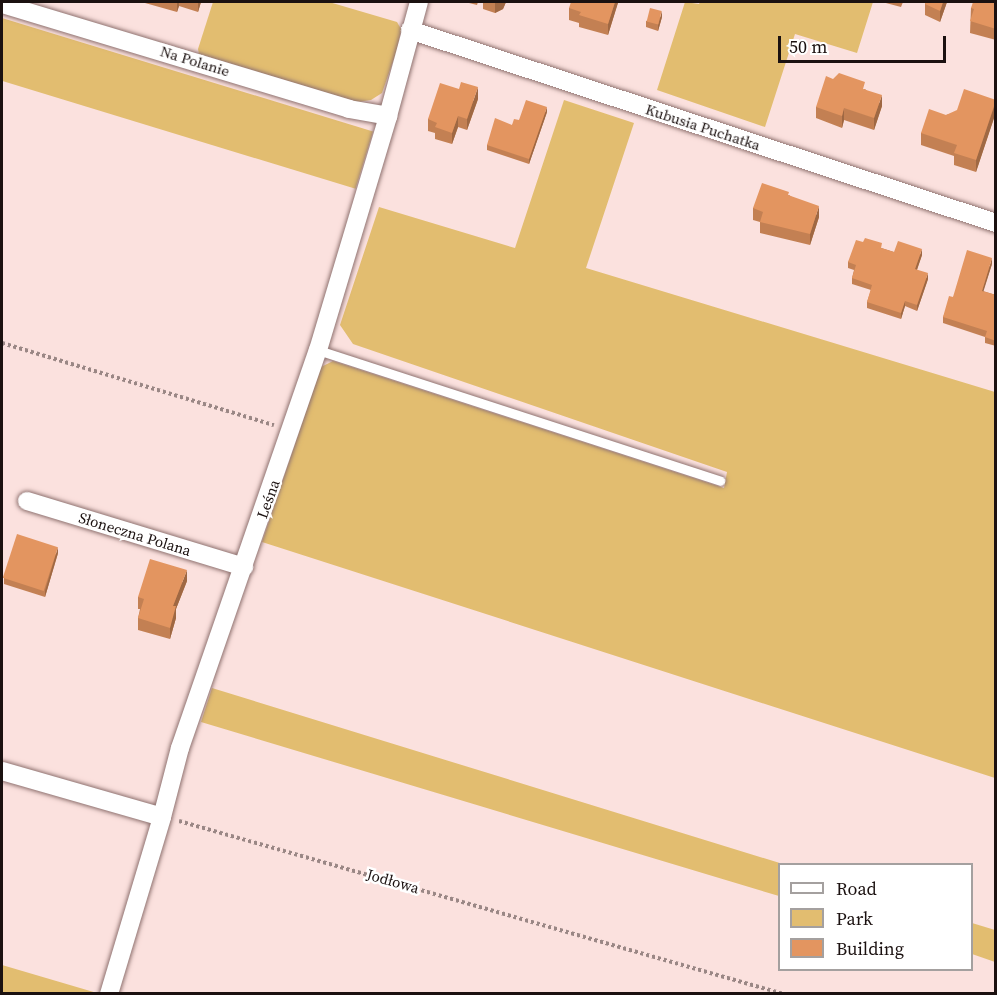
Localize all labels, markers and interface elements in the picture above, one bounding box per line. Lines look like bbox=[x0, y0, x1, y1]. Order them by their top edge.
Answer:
scale bar bbox=[781, 24, 949, 62]
text: 50 m bbox=[789, 34, 827, 59]
street label: Na Polanie bbox=[158, 42, 232, 80]
street label: Kubusia Puchatka bbox=[643, 100, 763, 154]
street label: Leśna bbox=[253, 477, 283, 521]
street label: Słoneczna Polana bbox=[77, 508, 193, 560]
legend bbox=[778, 863, 973, 971]
street label: Jodłowa bbox=[365, 865, 421, 897]
text: Road bbox=[836, 876, 877, 901]
text: Park bbox=[836, 906, 873, 931]
text: Building bbox=[836, 936, 904, 961]

